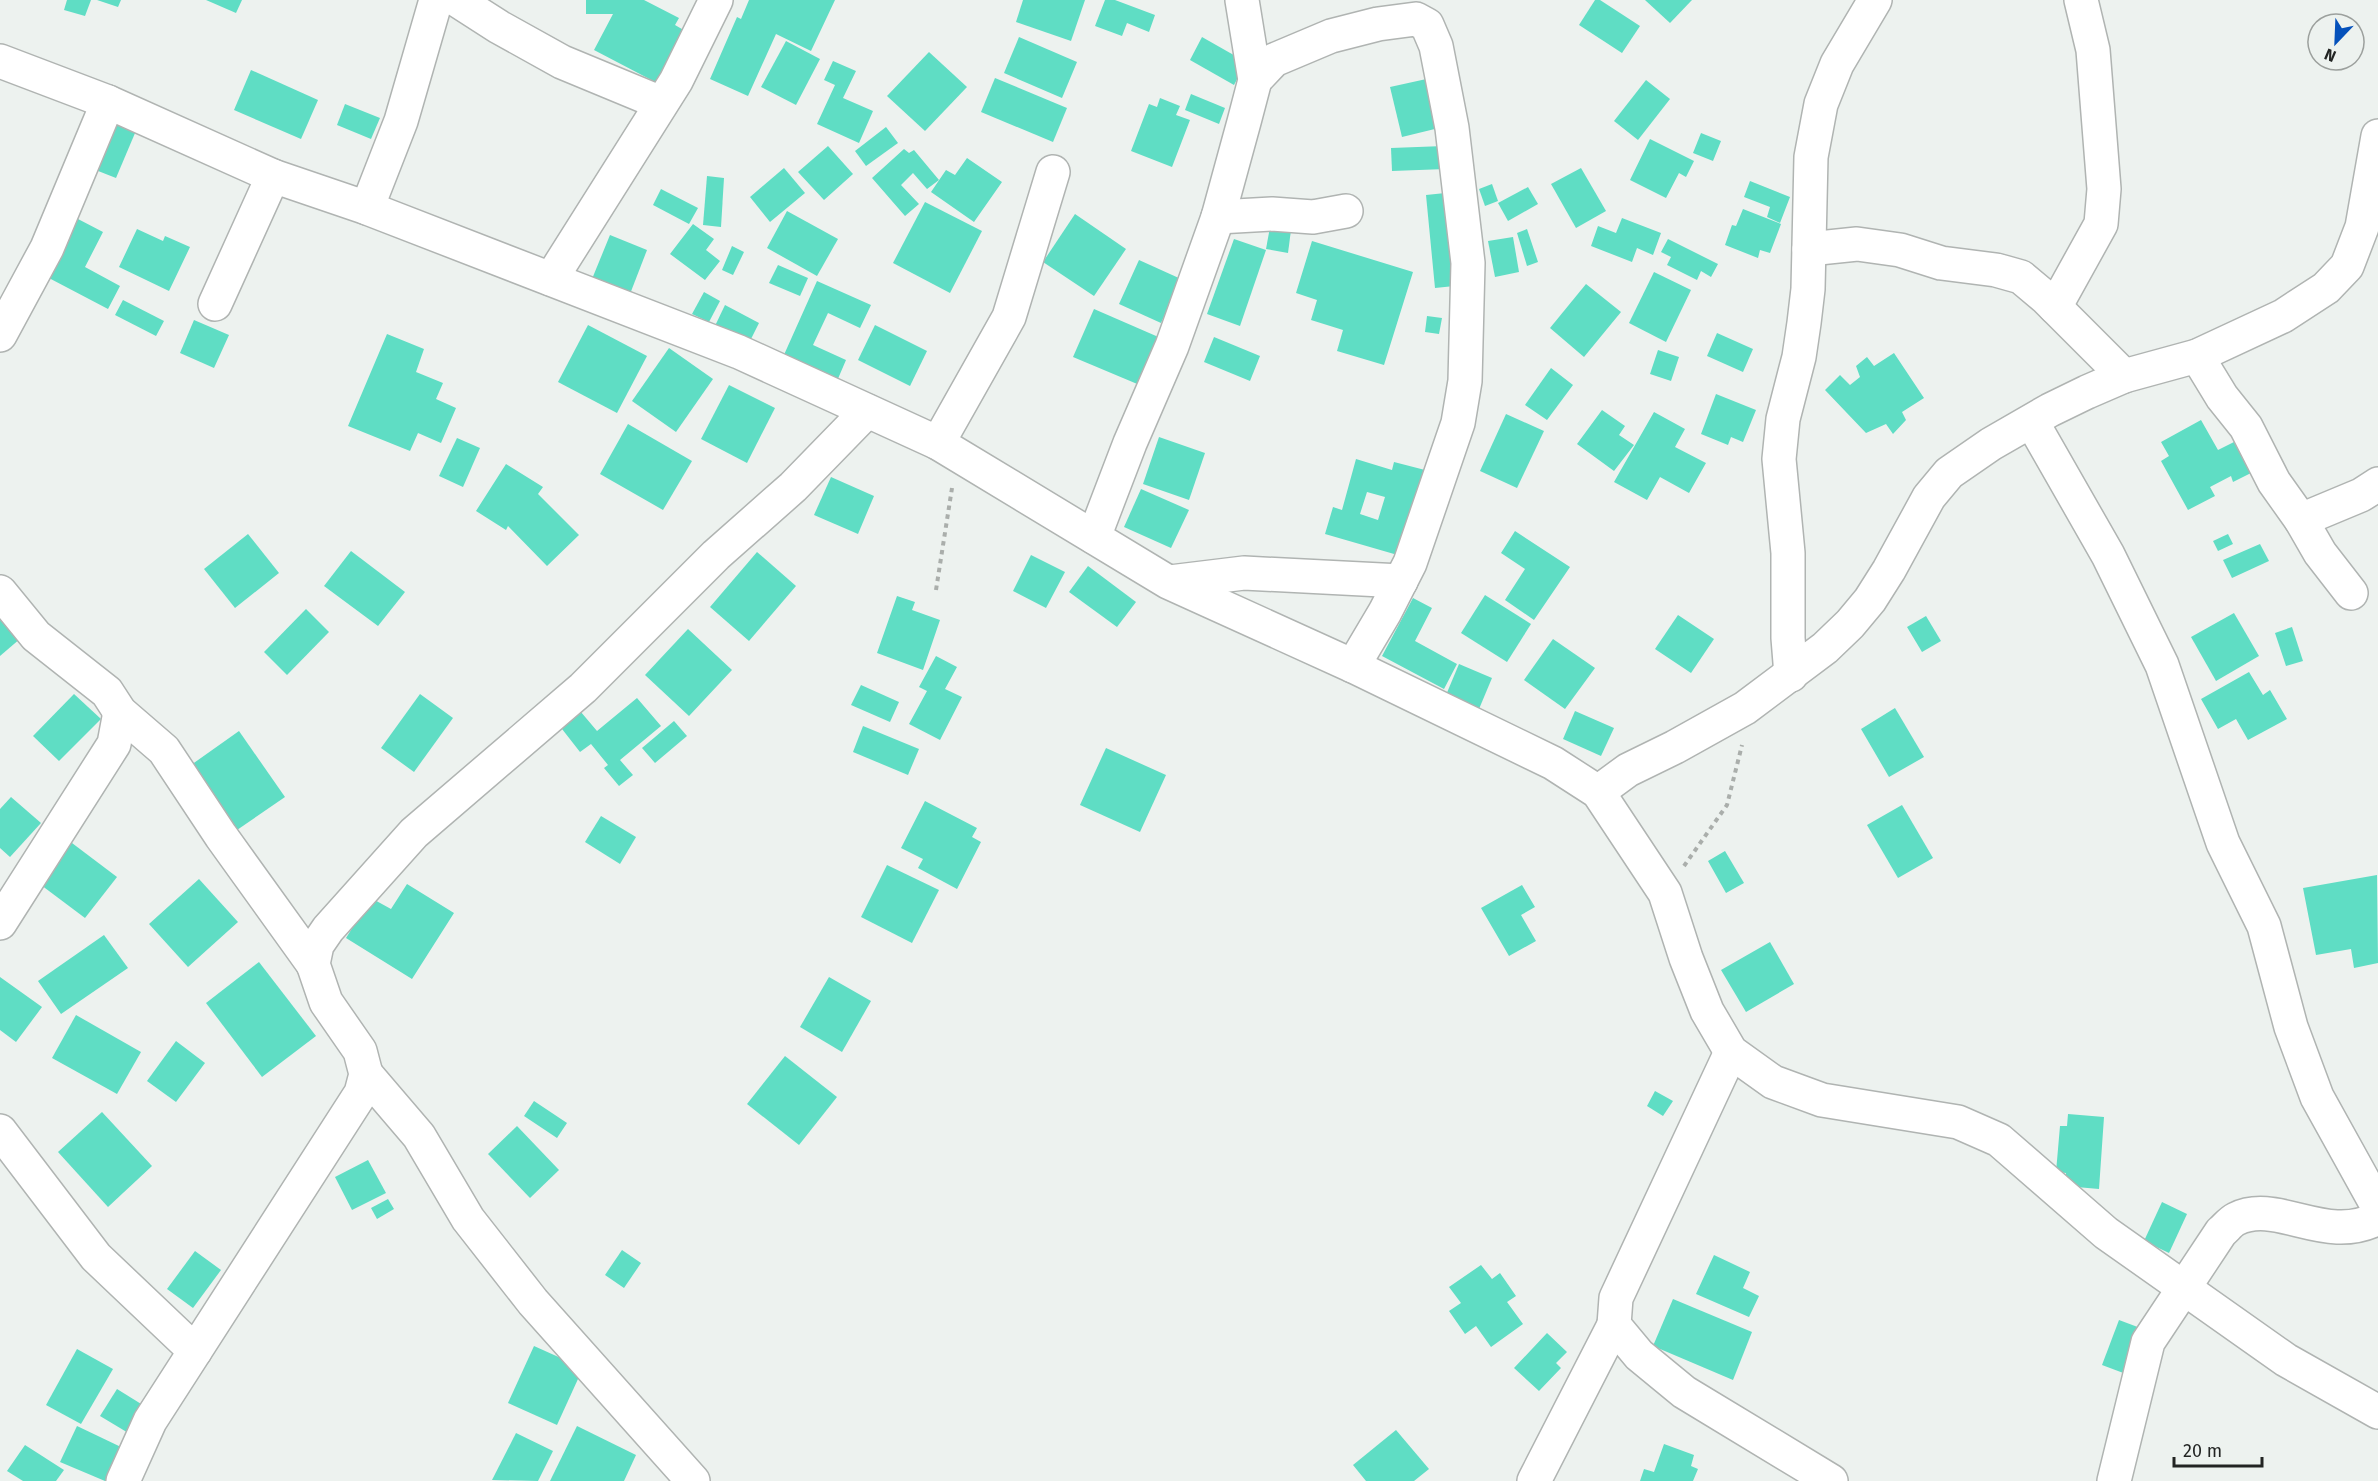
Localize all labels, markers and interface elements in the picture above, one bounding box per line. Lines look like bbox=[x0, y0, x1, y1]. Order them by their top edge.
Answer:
north arrow bbox=[2306, 12, 2366, 72]
text: N bbox=[2322, 45, 2339, 66]
scale bar bbox=[2174, 1430, 2262, 1468]
text: 20 m bbox=[2183, 1440, 2222, 1462]

